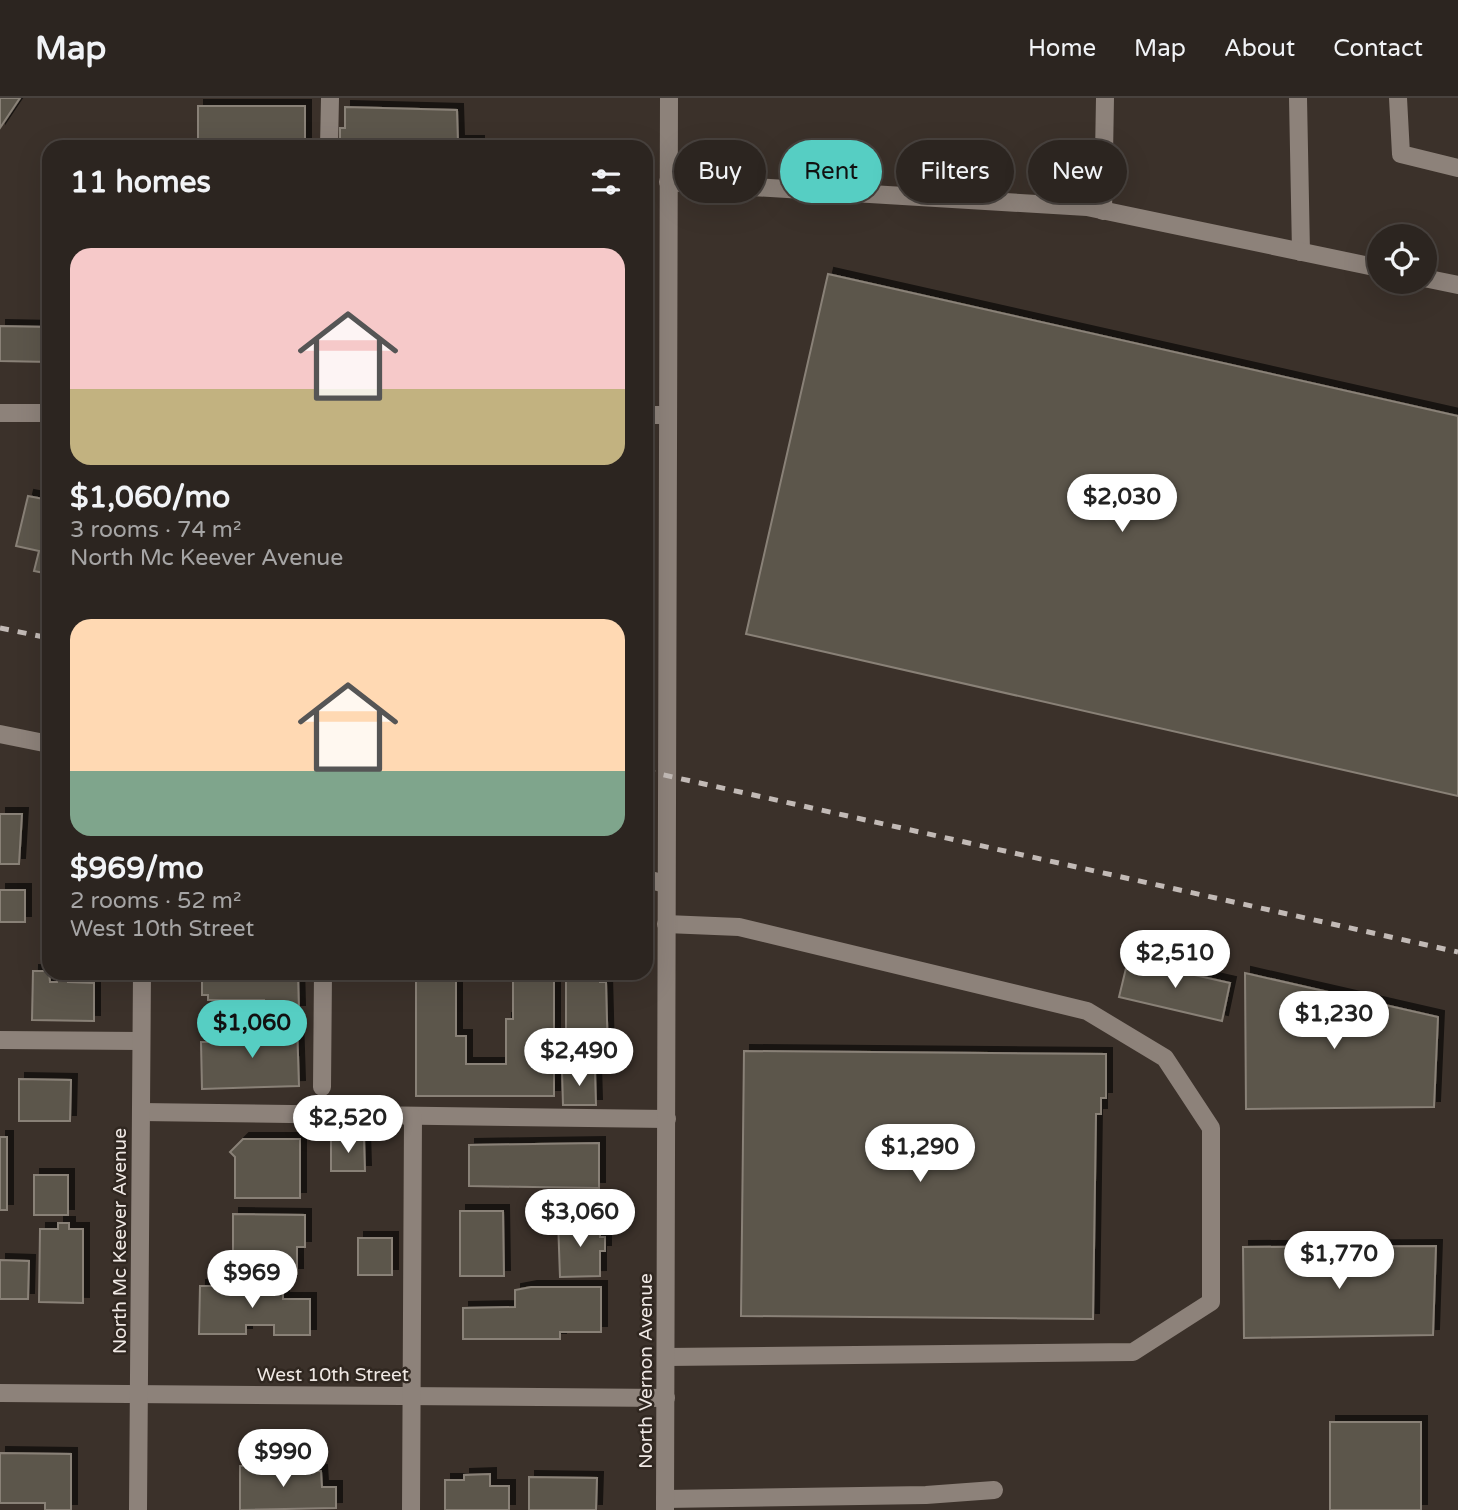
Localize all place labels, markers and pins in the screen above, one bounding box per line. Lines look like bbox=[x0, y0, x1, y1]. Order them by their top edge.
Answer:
pin: $2,030 bbox=[1065, 474, 1179, 534]
pin: $2,510 bbox=[1118, 930, 1232, 990]
pin: $1,230 bbox=[1277, 992, 1391, 1051]
pin: $1,060 bbox=[195, 1000, 309, 1060]
pin: $2,490 bbox=[522, 1028, 636, 1088]
pin: $2,520 bbox=[291, 1096, 405, 1155]
pin: $1,290 bbox=[863, 1124, 977, 1184]
pin: $3,060 bbox=[523, 1190, 637, 1249]
pin: $1,770 bbox=[1282, 1232, 1396, 1291]
pin: $969 bbox=[211, 1250, 293, 1310]
pin: $990 bbox=[242, 1430, 324, 1489]

